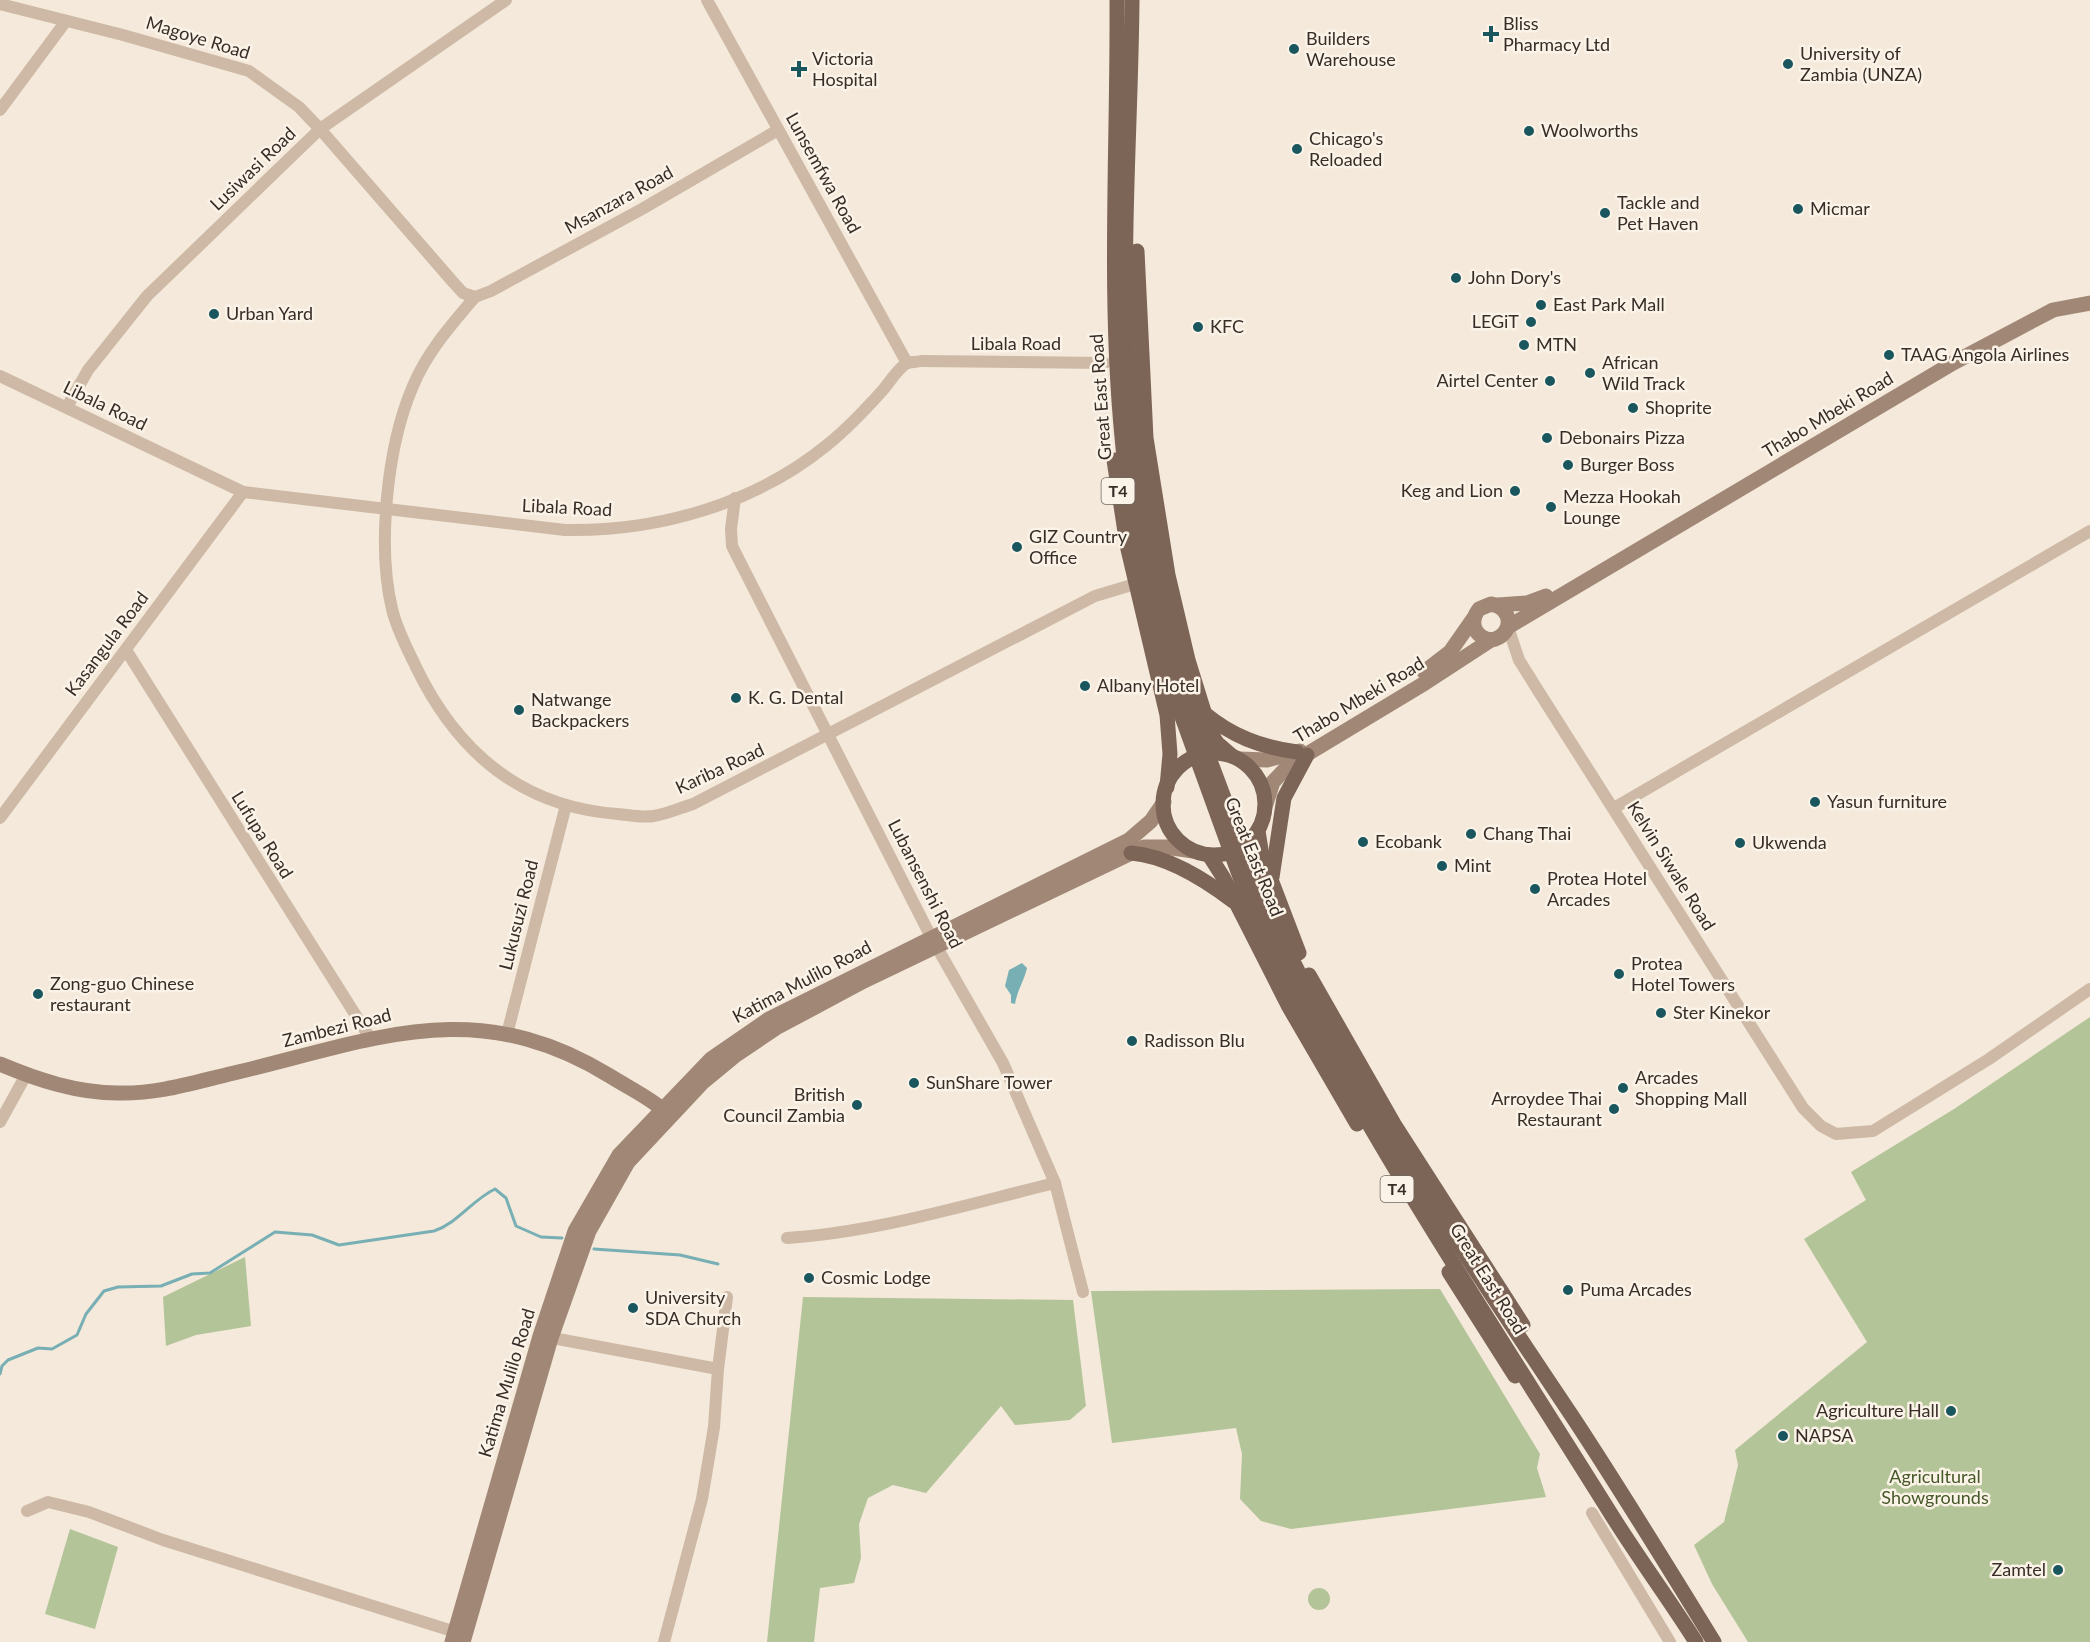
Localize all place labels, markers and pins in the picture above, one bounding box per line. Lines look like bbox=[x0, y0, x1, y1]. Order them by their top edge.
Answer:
place label: Bliss Pharmacy Ltd bbox=[1503, 12, 1610, 55]
place label: Builders Warehouse bbox=[1306, 27, 1396, 70]
marker: Bliss Pharmacy Ltd bbox=[1484, 27, 1498, 41]
marker: Builders Warehouse bbox=[1287, 42, 1301, 56]
place label: University of Zambia (UNZA) bbox=[1800, 42, 1922, 85]
place label: Victoria Hospital bbox=[812, 47, 878, 90]
marker: University of Zambia (UNZA) bbox=[1781, 57, 1795, 71]
marker: Victoria Hospital bbox=[790, 60, 808, 78]
place label: Woolworths bbox=[1541, 119, 1639, 141]
marker: Woolworths bbox=[1522, 124, 1536, 138]
place label: Chicago's Reloaded bbox=[1309, 127, 1383, 170]
marker: Chicago's Reloaded bbox=[1290, 142, 1304, 156]
place label: Tackle and Pet Haven bbox=[1617, 191, 1700, 234]
place label: Micmar bbox=[1810, 197, 1870, 219]
marker: Micmar bbox=[1791, 202, 1805, 216]
marker: Tackle and Pet Haven bbox=[1598, 206, 1612, 220]
place label: John Dory's bbox=[1468, 266, 1561, 288]
marker: John Dory's bbox=[1449, 271, 1463, 285]
place label: East Park Mall bbox=[1553, 293, 1665, 315]
marker: East Park Mall bbox=[1534, 298, 1548, 312]
place label: Urban Yard bbox=[226, 302, 313, 324]
marker: Urban Yard bbox=[207, 307, 221, 321]
place label: LEGiT bbox=[1472, 310, 1519, 332]
place label: KFC bbox=[1210, 315, 1244, 337]
marker: LEGiT bbox=[1524, 315, 1538, 329]
marker: KFC bbox=[1191, 320, 1205, 334]
place label: MTN bbox=[1536, 333, 1577, 355]
marker: MTN bbox=[1517, 338, 1531, 352]
place label: TAAG Angola Airlines bbox=[1901, 343, 2070, 365]
marker: TAAG Angola Airlines bbox=[1882, 348, 1896, 362]
place label: African Wild Track bbox=[1602, 351, 1686, 394]
marker: African Wild Track bbox=[1583, 366, 1597, 380]
place label: Airtel Center bbox=[1436, 369, 1538, 391]
marker: Airtel Center bbox=[1543, 374, 1557, 388]
place label: Shoprite bbox=[1645, 396, 1712, 418]
marker: Shoprite bbox=[1626, 401, 1640, 415]
place label: Debonairs Pizza bbox=[1559, 426, 1685, 448]
marker: Debonairs Pizza bbox=[1540, 431, 1554, 445]
place label: Burger Boss bbox=[1580, 453, 1675, 475]
marker: Burger Boss bbox=[1561, 458, 1575, 472]
place label: Keg and Lion bbox=[1401, 479, 1503, 501]
marker: Keg and Lion bbox=[1508, 484, 1522, 498]
place label: Mezza Hookah Lounge bbox=[1563, 485, 1681, 528]
marker: Mezza Hookah Lounge bbox=[1544, 500, 1558, 514]
place label: GIZ Country Office bbox=[1029, 525, 1128, 568]
marker: GIZ Country Office bbox=[1010, 540, 1024, 554]
place label: Albany Hotel bbox=[1097, 674, 1199, 696]
marker: Albany Hotel bbox=[1078, 679, 1092, 693]
place label: K. G. Dental bbox=[748, 686, 843, 708]
place label: Natwange Backpackers bbox=[531, 688, 629, 731]
marker: K. G. Dental bbox=[729, 691, 743, 705]
marker: Natwange Backpackers bbox=[512, 703, 526, 717]
place label: Yasun furniture bbox=[1827, 790, 1947, 812]
marker: Yasun furniture bbox=[1808, 795, 1822, 809]
place label: Chang Thai bbox=[1483, 822, 1571, 844]
marker: Chang Thai bbox=[1464, 827, 1478, 841]
place label: Ecobank bbox=[1375, 830, 1443, 852]
place label: Ukwenda bbox=[1752, 831, 1827, 853]
marker: Ecobank bbox=[1356, 835, 1370, 849]
marker: Ukwenda bbox=[1733, 836, 1747, 850]
place label: Mint bbox=[1454, 854, 1492, 876]
marker: Mint bbox=[1435, 859, 1449, 873]
place label: Protea Hotel Arcades bbox=[1547, 867, 1647, 910]
marker: Protea Hotel Arcades bbox=[1528, 882, 1542, 896]
place label: Protea Hotel Towers bbox=[1631, 952, 1735, 995]
marker: Protea Hotel Towers bbox=[1612, 967, 1626, 981]
place label: Zong-guo Chinese restaurant bbox=[50, 972, 194, 1015]
marker: Zong-guo Chinese restaurant bbox=[31, 987, 45, 1001]
place label: Ster Kinekor bbox=[1673, 1001, 1771, 1023]
marker: Ster Kinekor bbox=[1654, 1006, 1668, 1020]
place label: Radisson Blu bbox=[1144, 1029, 1245, 1051]
marker: Radisson Blu bbox=[1125, 1034, 1139, 1048]
place label: Arcades Shopping Mall bbox=[1635, 1066, 1747, 1109]
place label: SunShare Tower bbox=[926, 1071, 1053, 1093]
marker: SunShare Tower bbox=[907, 1076, 921, 1090]
marker: Arcades Shopping Mall bbox=[1616, 1081, 1630, 1095]
place label: British Council Zambia bbox=[723, 1083, 845, 1126]
place label: Arroydee Thai Restaurant bbox=[1491, 1087, 1603, 1130]
marker: British Council Zambia bbox=[850, 1098, 864, 1112]
marker: Arroydee Thai Restaurant bbox=[1607, 1102, 1621, 1116]
place label: Cosmic Lodge bbox=[821, 1266, 931, 1288]
marker: Cosmic Lodge bbox=[802, 1271, 816, 1285]
place label: Puma Arcades bbox=[1580, 1278, 1692, 1300]
marker: Puma Arcades bbox=[1561, 1283, 1575, 1297]
place label: University SDA Church bbox=[645, 1286, 741, 1329]
marker: University SDA Church bbox=[626, 1301, 640, 1315]
place label: Agriculture Hall bbox=[1816, 1399, 1939, 1421]
marker: Agriculture Hall bbox=[1944, 1404, 1958, 1418]
place label: NAPSA bbox=[1795, 1424, 1854, 1446]
marker: NAPSA bbox=[1776, 1429, 1790, 1443]
place label: Zamtel bbox=[1991, 1558, 2046, 1580]
marker: Zamtel bbox=[2051, 1563, 2065, 1577]

